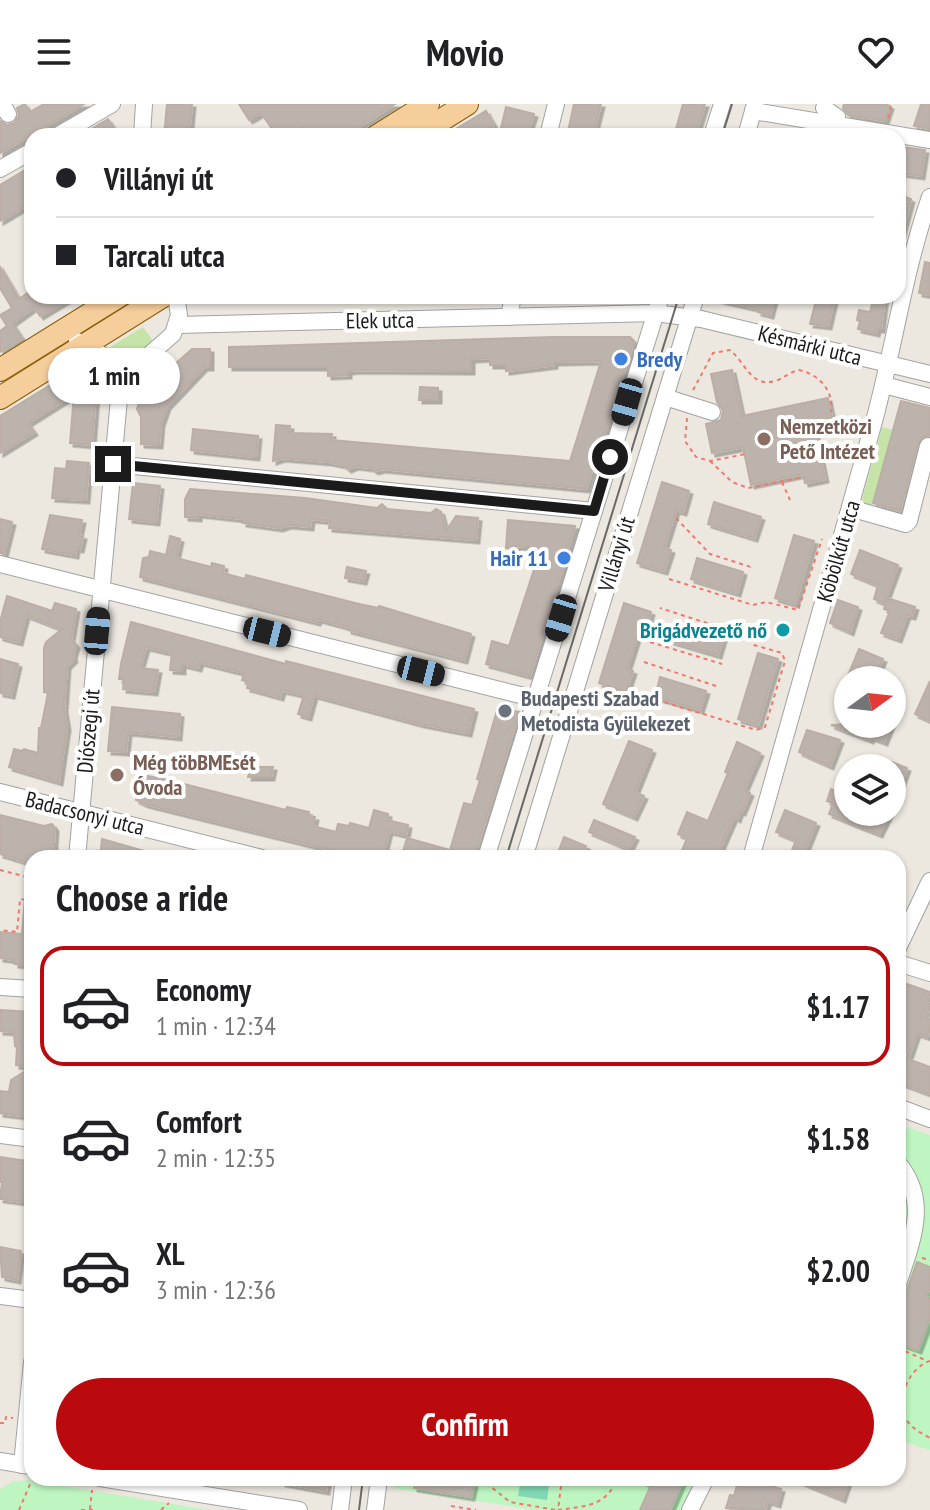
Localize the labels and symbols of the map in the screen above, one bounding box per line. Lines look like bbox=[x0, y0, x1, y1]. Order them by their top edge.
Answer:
street label: Elek utca bbox=[346, 305, 414, 335]
street label: Késmárki utca bbox=[755, 319, 865, 371]
place label: Bredy bbox=[637, 345, 683, 373]
callout: 1 min bbox=[47, 348, 179, 404]
marker: Bredy bbox=[612, 350, 630, 368]
car bbox=[609, 376, 645, 428]
place label: Nemzetközi Pető Intézet bbox=[780, 412, 876, 465]
marker: Nemzetközi Pető Intézet bbox=[755, 430, 773, 448]
route start bbox=[592, 439, 628, 475]
route end bbox=[95, 446, 131, 482]
street label: Köbölkút utca bbox=[810, 497, 866, 605]
street label: Villányi út bbox=[591, 513, 641, 596]
place label: Hair 11 bbox=[490, 544, 548, 572]
marker: Hair 11 bbox=[555, 549, 573, 567]
car bbox=[543, 592, 579, 644]
car bbox=[83, 606, 111, 656]
car bbox=[241, 615, 293, 649]
place label: Brigádvezető nő bbox=[640, 616, 767, 644]
marker: Brigádvezető nő bbox=[774, 621, 792, 639]
car bbox=[395, 654, 447, 688]
north arrow bbox=[834, 666, 906, 738]
place label: Budapesti Szabad Metodista Gyülekezet bbox=[521, 684, 691, 737]
street label: Diószegi út bbox=[70, 688, 106, 774]
marker: Budapesti Szabad Metodista Gyülekezet bbox=[496, 702, 514, 720]
place label: Még töbBMEsét Óvoda bbox=[133, 748, 256, 801]
marker: Még töbBMEsét Óvoda bbox=[108, 766, 126, 784]
street label: Badacsonyi utca bbox=[23, 785, 147, 841]

